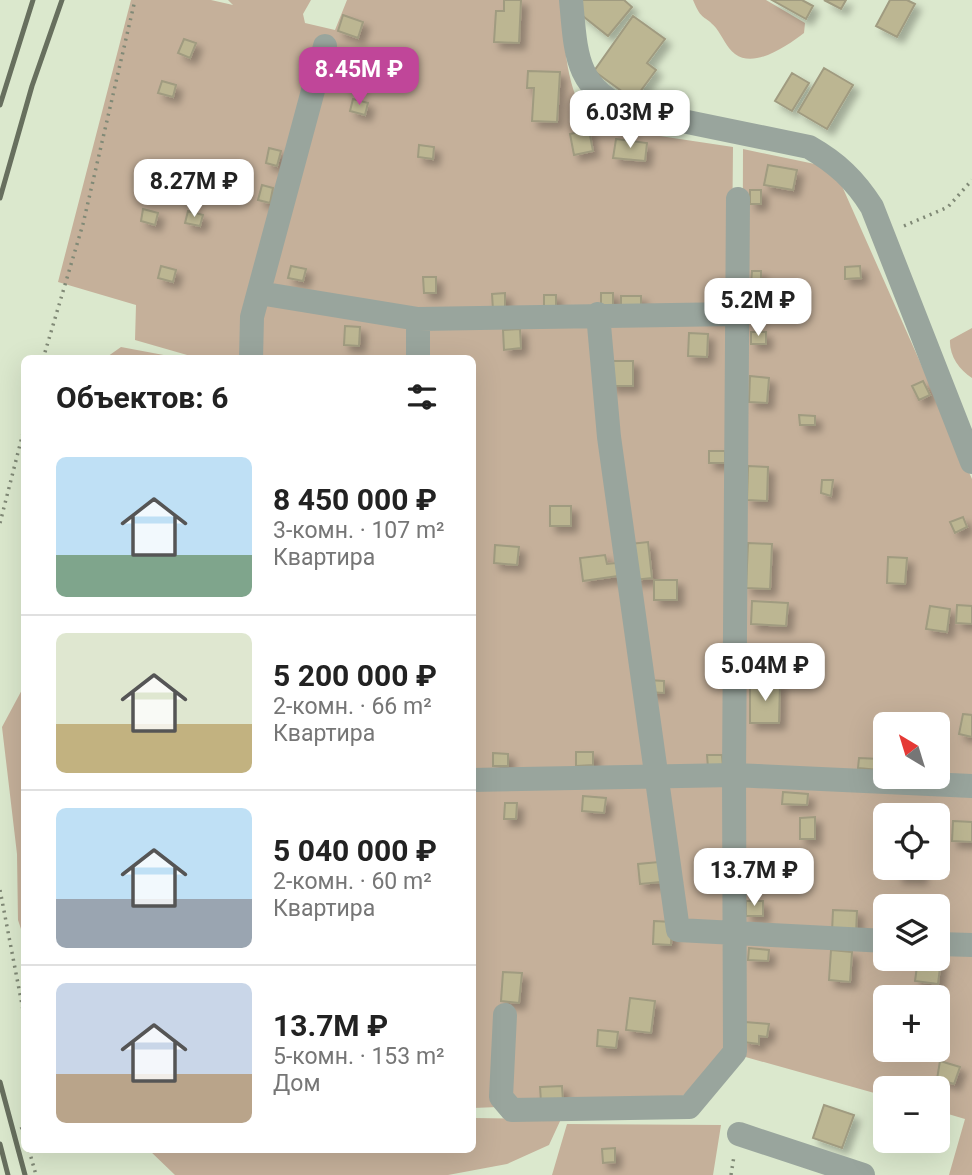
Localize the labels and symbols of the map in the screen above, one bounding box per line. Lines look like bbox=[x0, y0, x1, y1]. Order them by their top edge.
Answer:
pin: 8.45M ₽ bbox=[294, 48, 424, 107]
pin: 6.03M ₽ bbox=[565, 90, 695, 150]
pin: 8.27M ₽ bbox=[129, 160, 259, 219]
pin: 5.2M ₽ bbox=[701, 278, 815, 338]
pin: 5.04M ₽ bbox=[700, 644, 830, 703]
north arrow bbox=[873, 712, 950, 789]
pin: 13.7M ₽ bbox=[689, 848, 819, 908]

